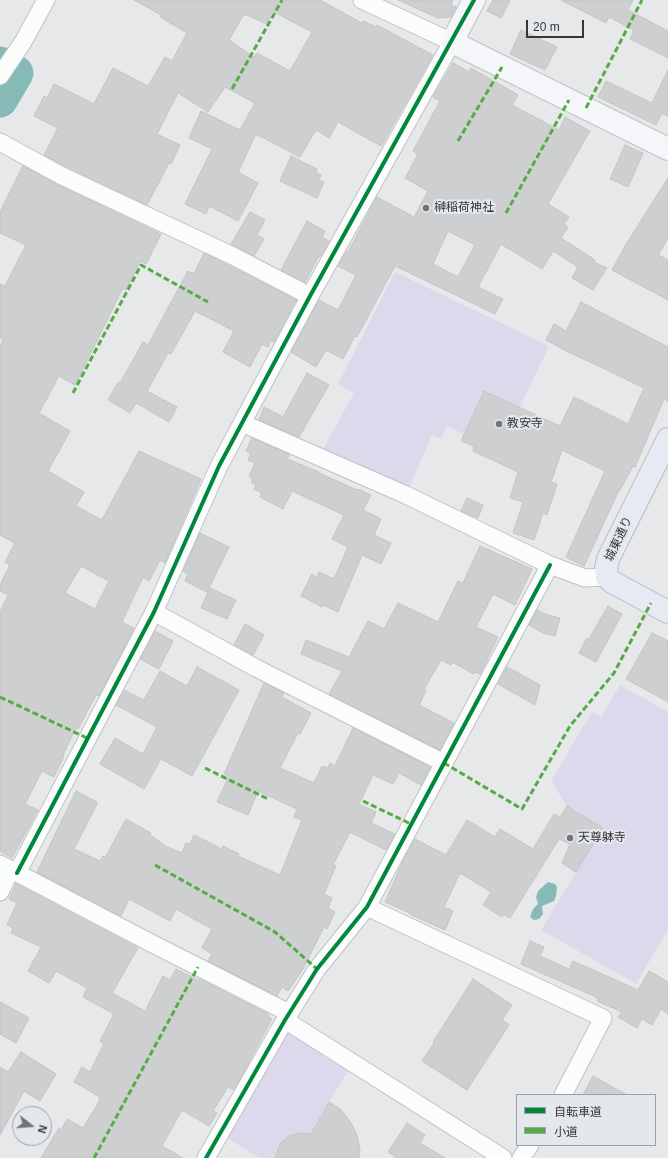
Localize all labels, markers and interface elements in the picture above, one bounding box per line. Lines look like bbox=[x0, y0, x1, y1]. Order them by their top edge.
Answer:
scale bar bbox=[528, 12, 586, 38]
text: 20 m bbox=[533, 20, 560, 34]
place label: 榊稲荷神社 bbox=[434, 201, 494, 215]
marker: 榊稲荷神社 bbox=[421, 203, 431, 213]
place label: 教安寺 bbox=[507, 417, 543, 431]
marker: 教安寺 bbox=[494, 419, 504, 429]
street label: 城東通り bbox=[602, 514, 636, 564]
place label: 天尊躰寺 bbox=[578, 831, 626, 845]
marker: 天尊躰寺 bbox=[565, 833, 575, 843]
legend bbox=[516, 1094, 656, 1146]
text: 自転車道 bbox=[554, 1105, 602, 1119]
north arrow bbox=[12, 1106, 52, 1146]
text: N bbox=[36, 1124, 49, 1135]
text: 小道 bbox=[554, 1125, 578, 1139]

